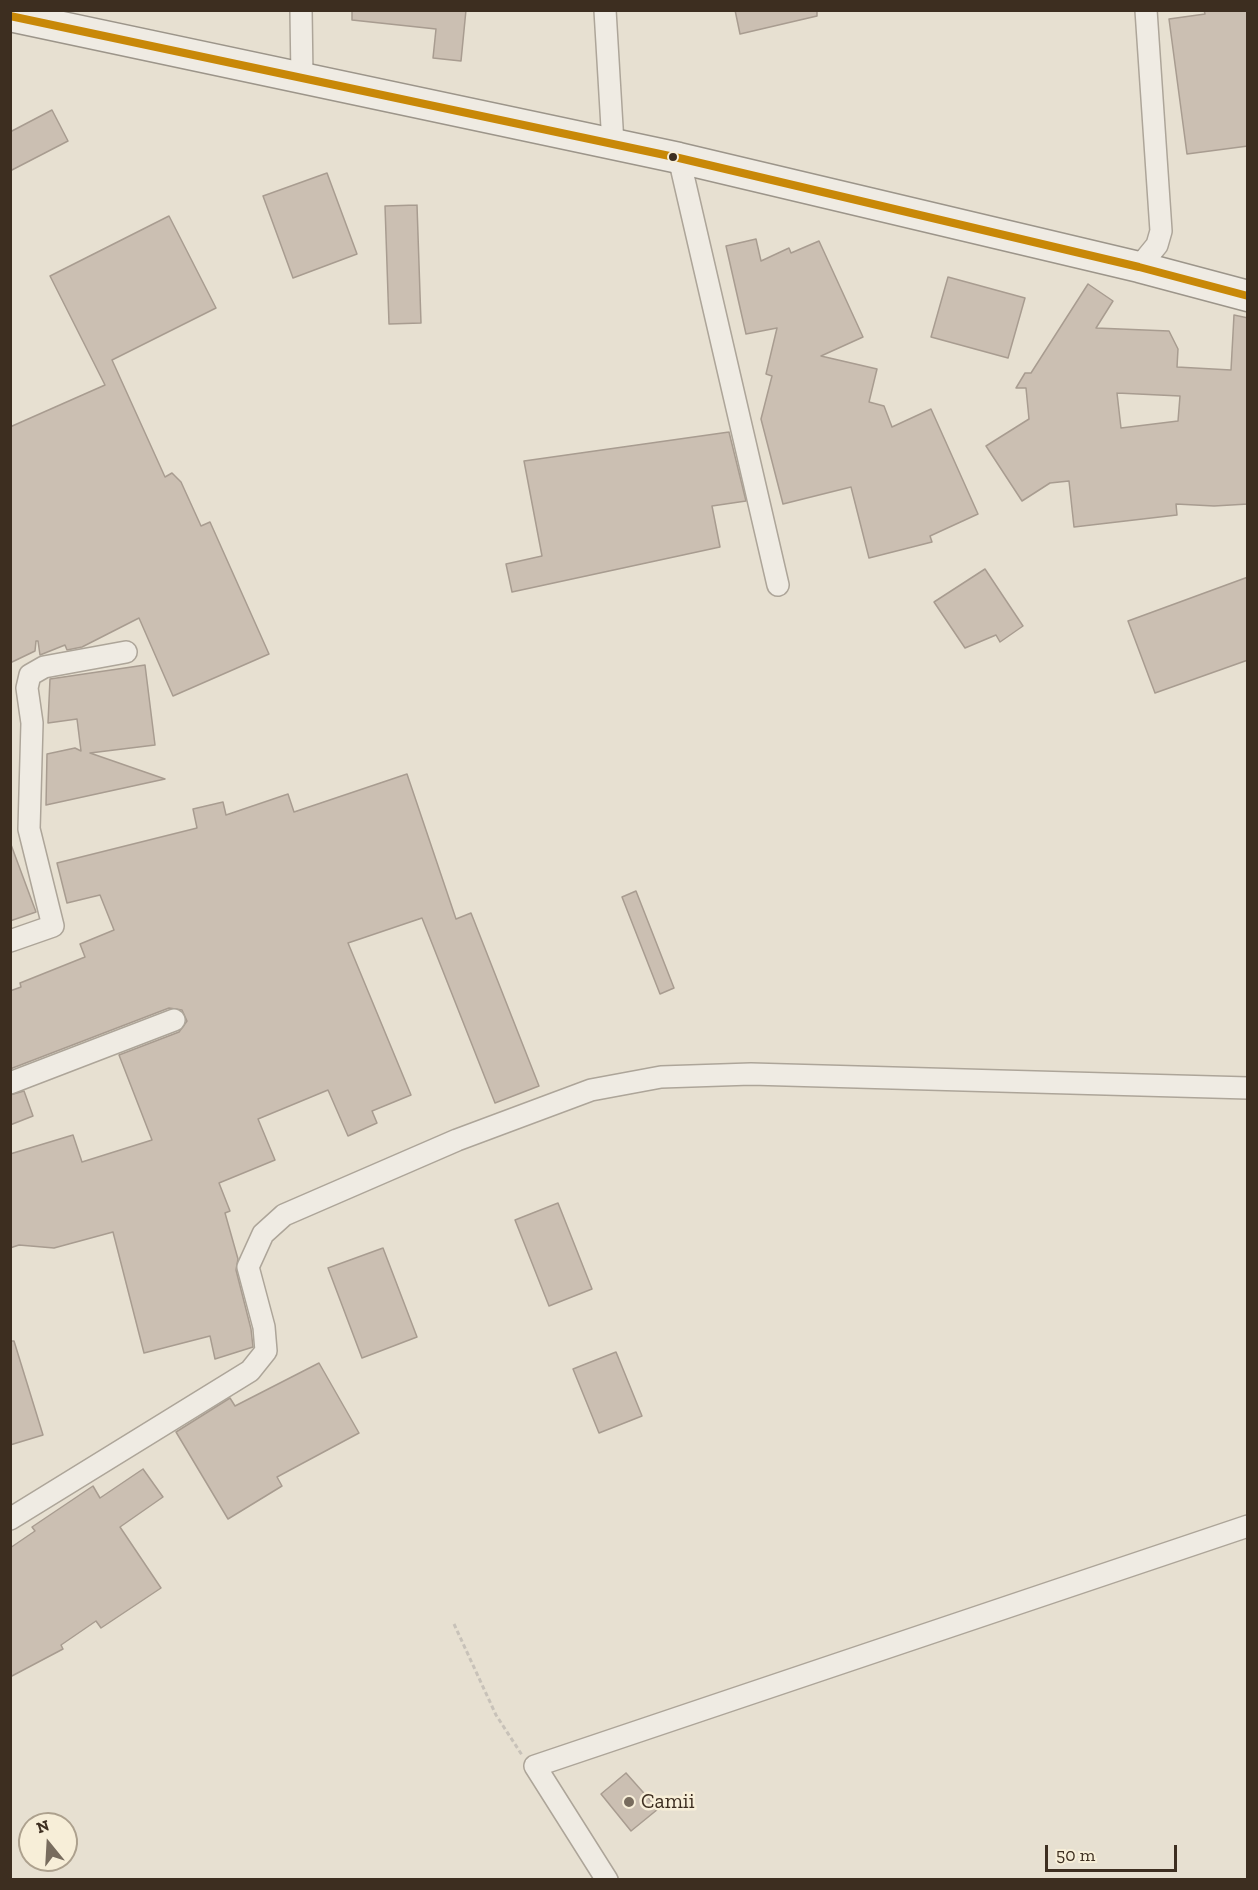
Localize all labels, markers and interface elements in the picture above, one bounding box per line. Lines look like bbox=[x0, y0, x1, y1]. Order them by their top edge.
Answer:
unlabelled marker bbox=[667, 151, 679, 163]
place label: Camii bbox=[641, 1789, 695, 1815]
marker: Camii bbox=[622, 1795, 636, 1809]
north arrow bbox=[18, 1812, 78, 1872]
text: N bbox=[34, 1815, 52, 1837]
scale bar bbox=[1048, 1833, 1180, 1871]
text: 50 m bbox=[1056, 1844, 1095, 1866]

